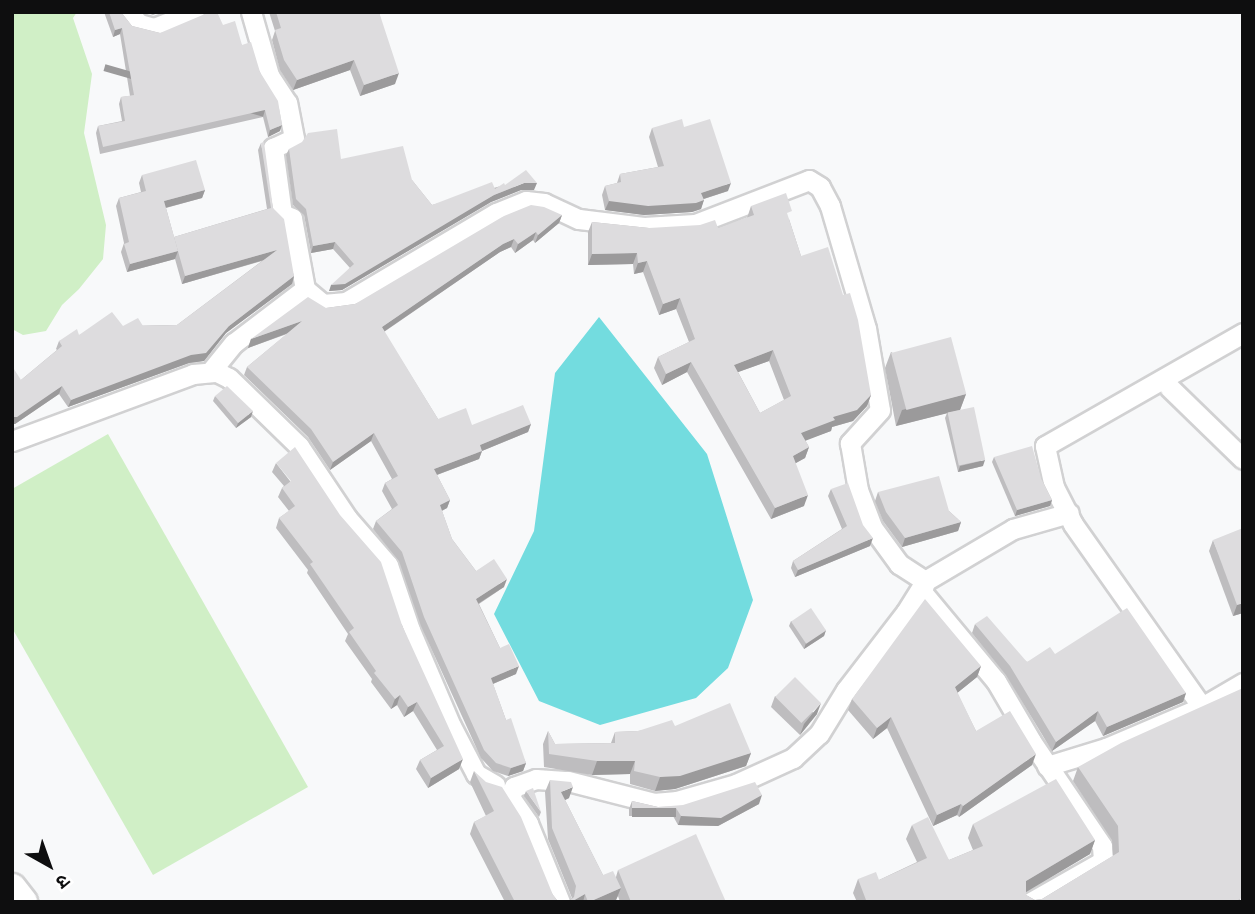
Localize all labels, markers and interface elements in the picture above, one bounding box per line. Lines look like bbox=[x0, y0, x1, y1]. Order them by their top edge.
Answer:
north arrow bbox=[14, 830, 84, 900]
text: उ bbox=[51, 869, 74, 894]

